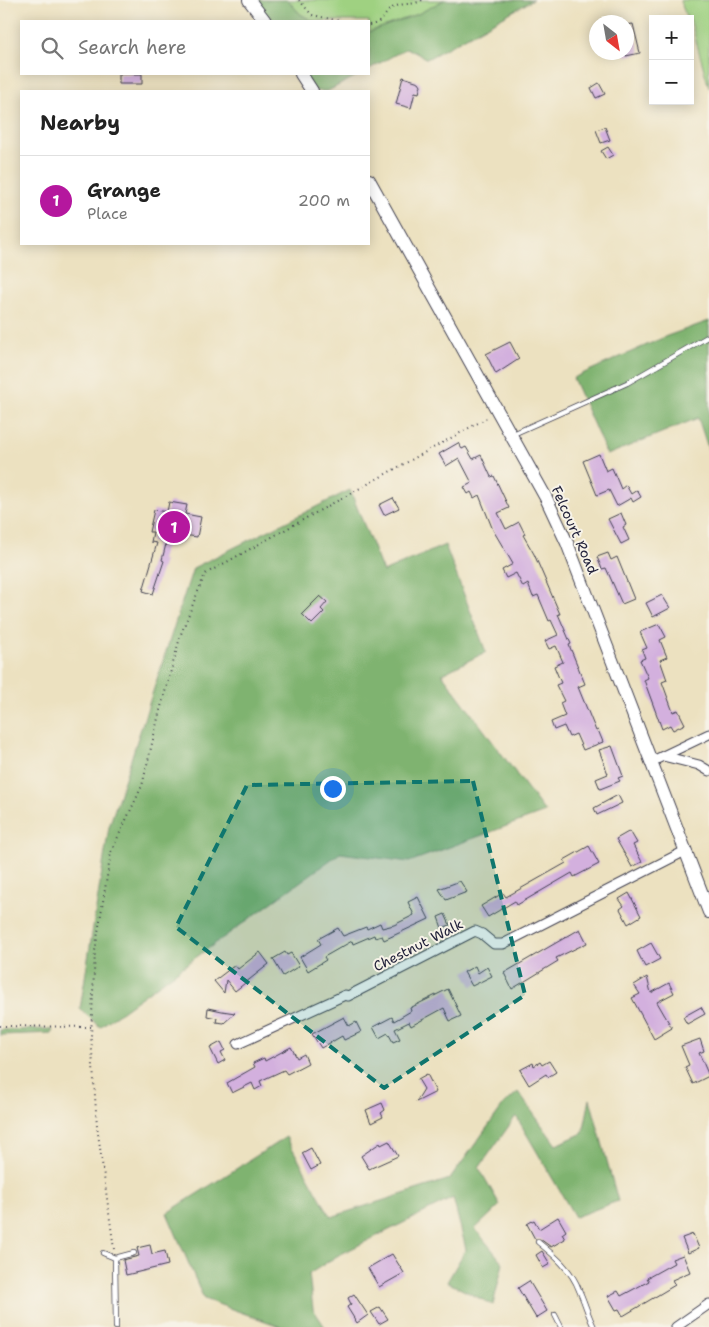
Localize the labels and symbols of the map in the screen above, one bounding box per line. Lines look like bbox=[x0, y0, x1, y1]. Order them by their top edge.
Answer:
north arrow bbox=[589, 15, 634, 60]
street label: Felcourt Road bbox=[548, 483, 603, 577]
pin: 1 bbox=[158, 508, 190, 546]
your location bbox=[320, 776, 346, 802]
street label: Chestnut Walk bbox=[370, 915, 466, 975]

